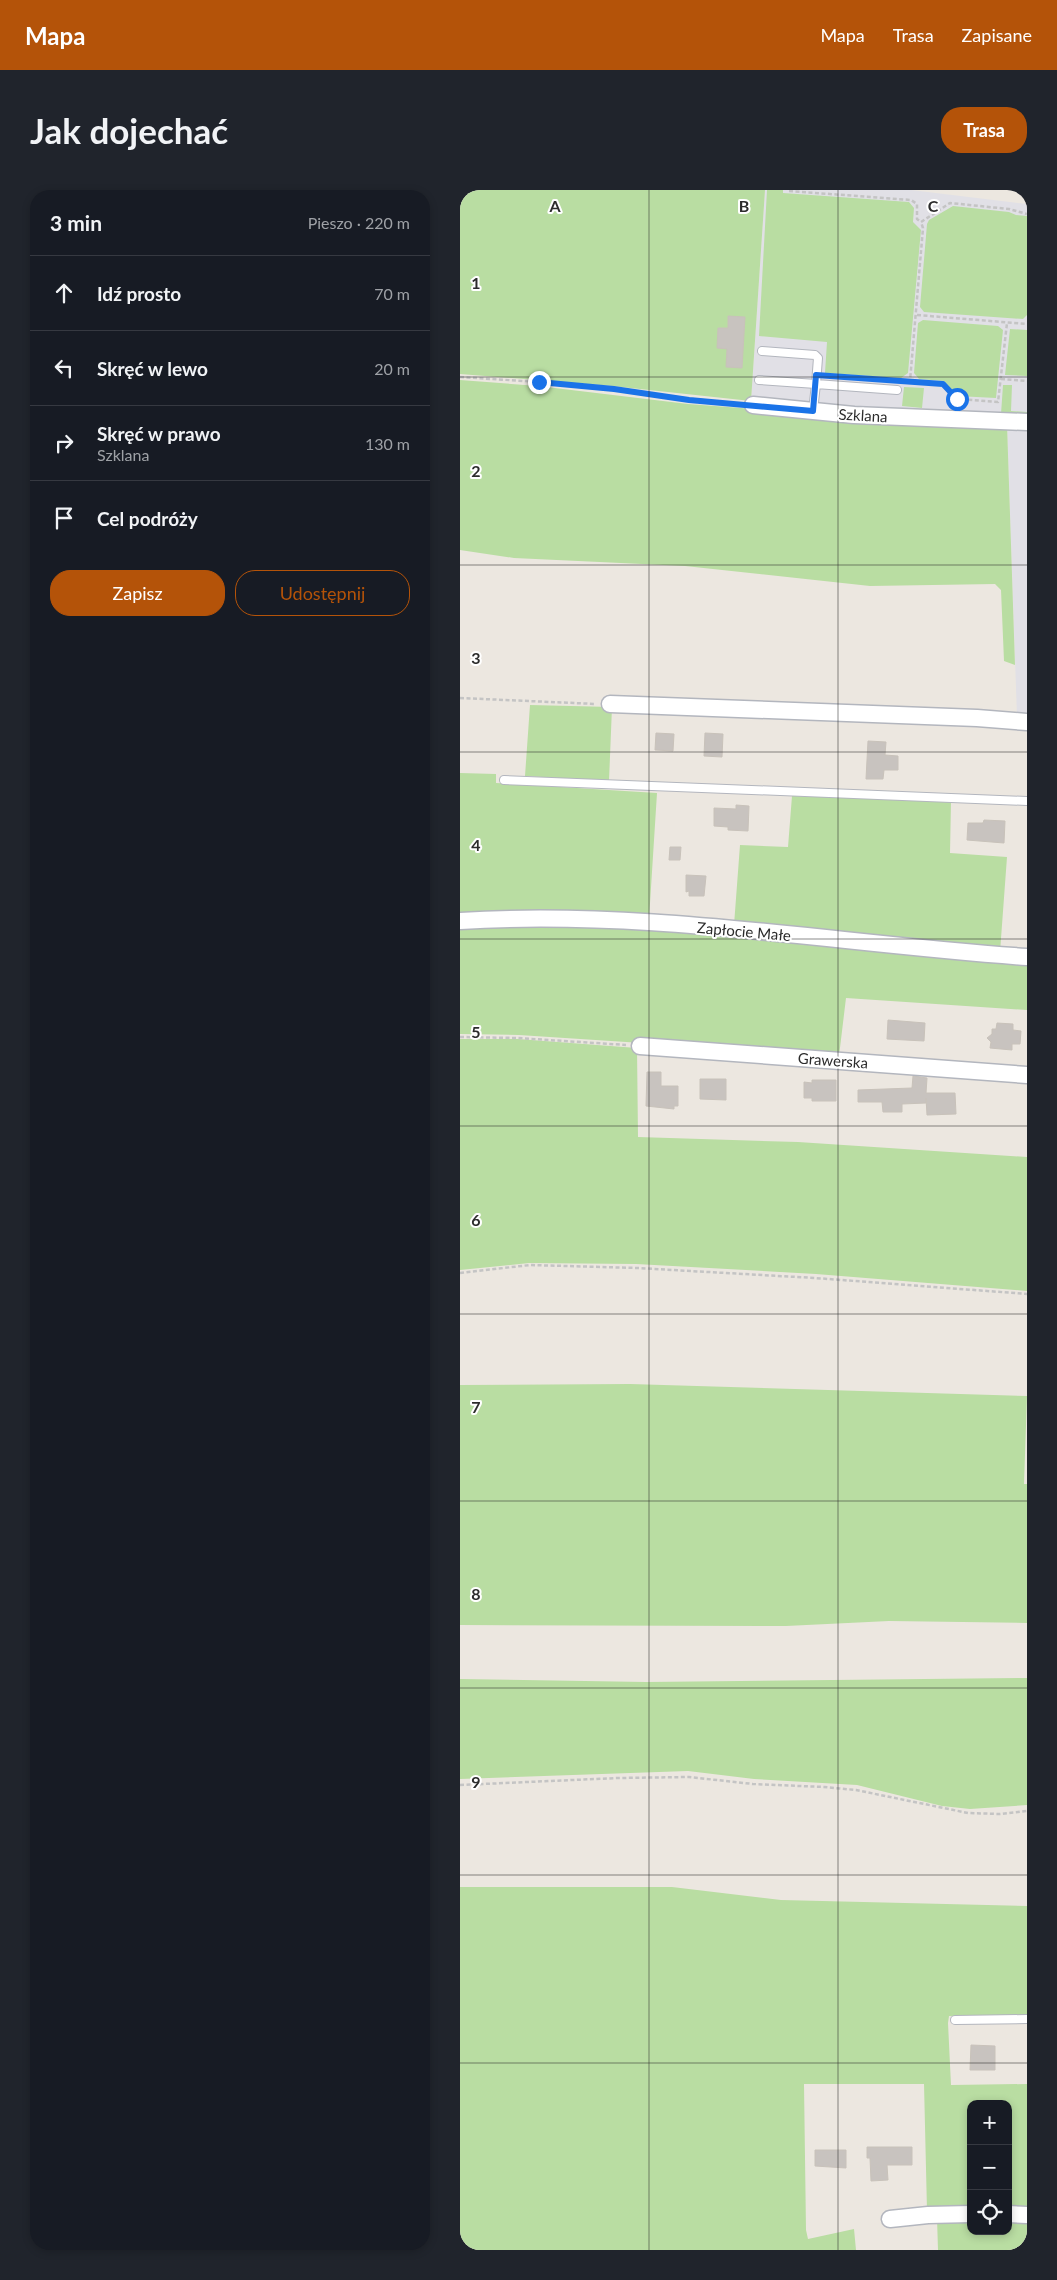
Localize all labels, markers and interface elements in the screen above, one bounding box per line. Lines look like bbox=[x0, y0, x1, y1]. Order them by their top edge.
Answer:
text: Mapa bbox=[25, 21, 85, 50]
text: Mapa bbox=[820, 24, 865, 46]
text: Trasa bbox=[893, 24, 934, 46]
text: Zapisane bbox=[962, 24, 1032, 46]
button: Trasa bbox=[941, 107, 1027, 153]
text: Jak dojechać bbox=[30, 109, 228, 151]
text: A bbox=[548, 196, 561, 215]
text: B bbox=[739, 196, 749, 215]
text: C bbox=[928, 196, 939, 215]
text: 3 min bbox=[50, 210, 102, 235]
text: Pieszo · 220 m bbox=[308, 213, 410, 232]
text: 1 bbox=[471, 273, 481, 292]
icon: ahead bbox=[50, 279, 78, 307]
text: Idź prosto bbox=[97, 282, 181, 305]
text: 70 m bbox=[374, 284, 410, 303]
icon: left bbox=[50, 354, 78, 382]
text: Skręć w lewo bbox=[97, 357, 208, 380]
text: 20 m bbox=[374, 359, 410, 378]
route end bbox=[528, 371, 551, 394]
route start bbox=[946, 388, 969, 411]
street label: Szklana bbox=[838, 405, 888, 425]
text: Skręć w prawo bbox=[97, 422, 221, 445]
icon: right bbox=[50, 429, 78, 457]
text: 130 m bbox=[365, 434, 410, 453]
text: Szklana bbox=[97, 445, 149, 464]
text: 2 bbox=[471, 461, 481, 480]
icon: arrive bbox=[50, 504, 78, 532]
text: Cel podróży bbox=[97, 507, 198, 530]
button: Zapisz bbox=[50, 570, 225, 616]
button: Udostępnij bbox=[235, 570, 410, 616]
text: 3 bbox=[471, 648, 481, 667]
text: 4 bbox=[471, 835, 481, 854]
street label: Zapłocie Małe bbox=[696, 918, 792, 944]
text: 5 bbox=[471, 1022, 481, 1041]
street label: Grawerska bbox=[797, 1049, 869, 1071]
text: 6 bbox=[471, 1210, 481, 1229]
text: 7 bbox=[471, 1397, 481, 1416]
text: 8 bbox=[471, 1584, 481, 1603]
text: 9 bbox=[471, 1772, 481, 1791]
map controls bbox=[967, 2100, 1012, 2235]
button: + bbox=[967, 2100, 1012, 2145]
button: − bbox=[967, 2145, 1012, 2190]
button: locate bbox=[967, 2190, 1012, 2235]

